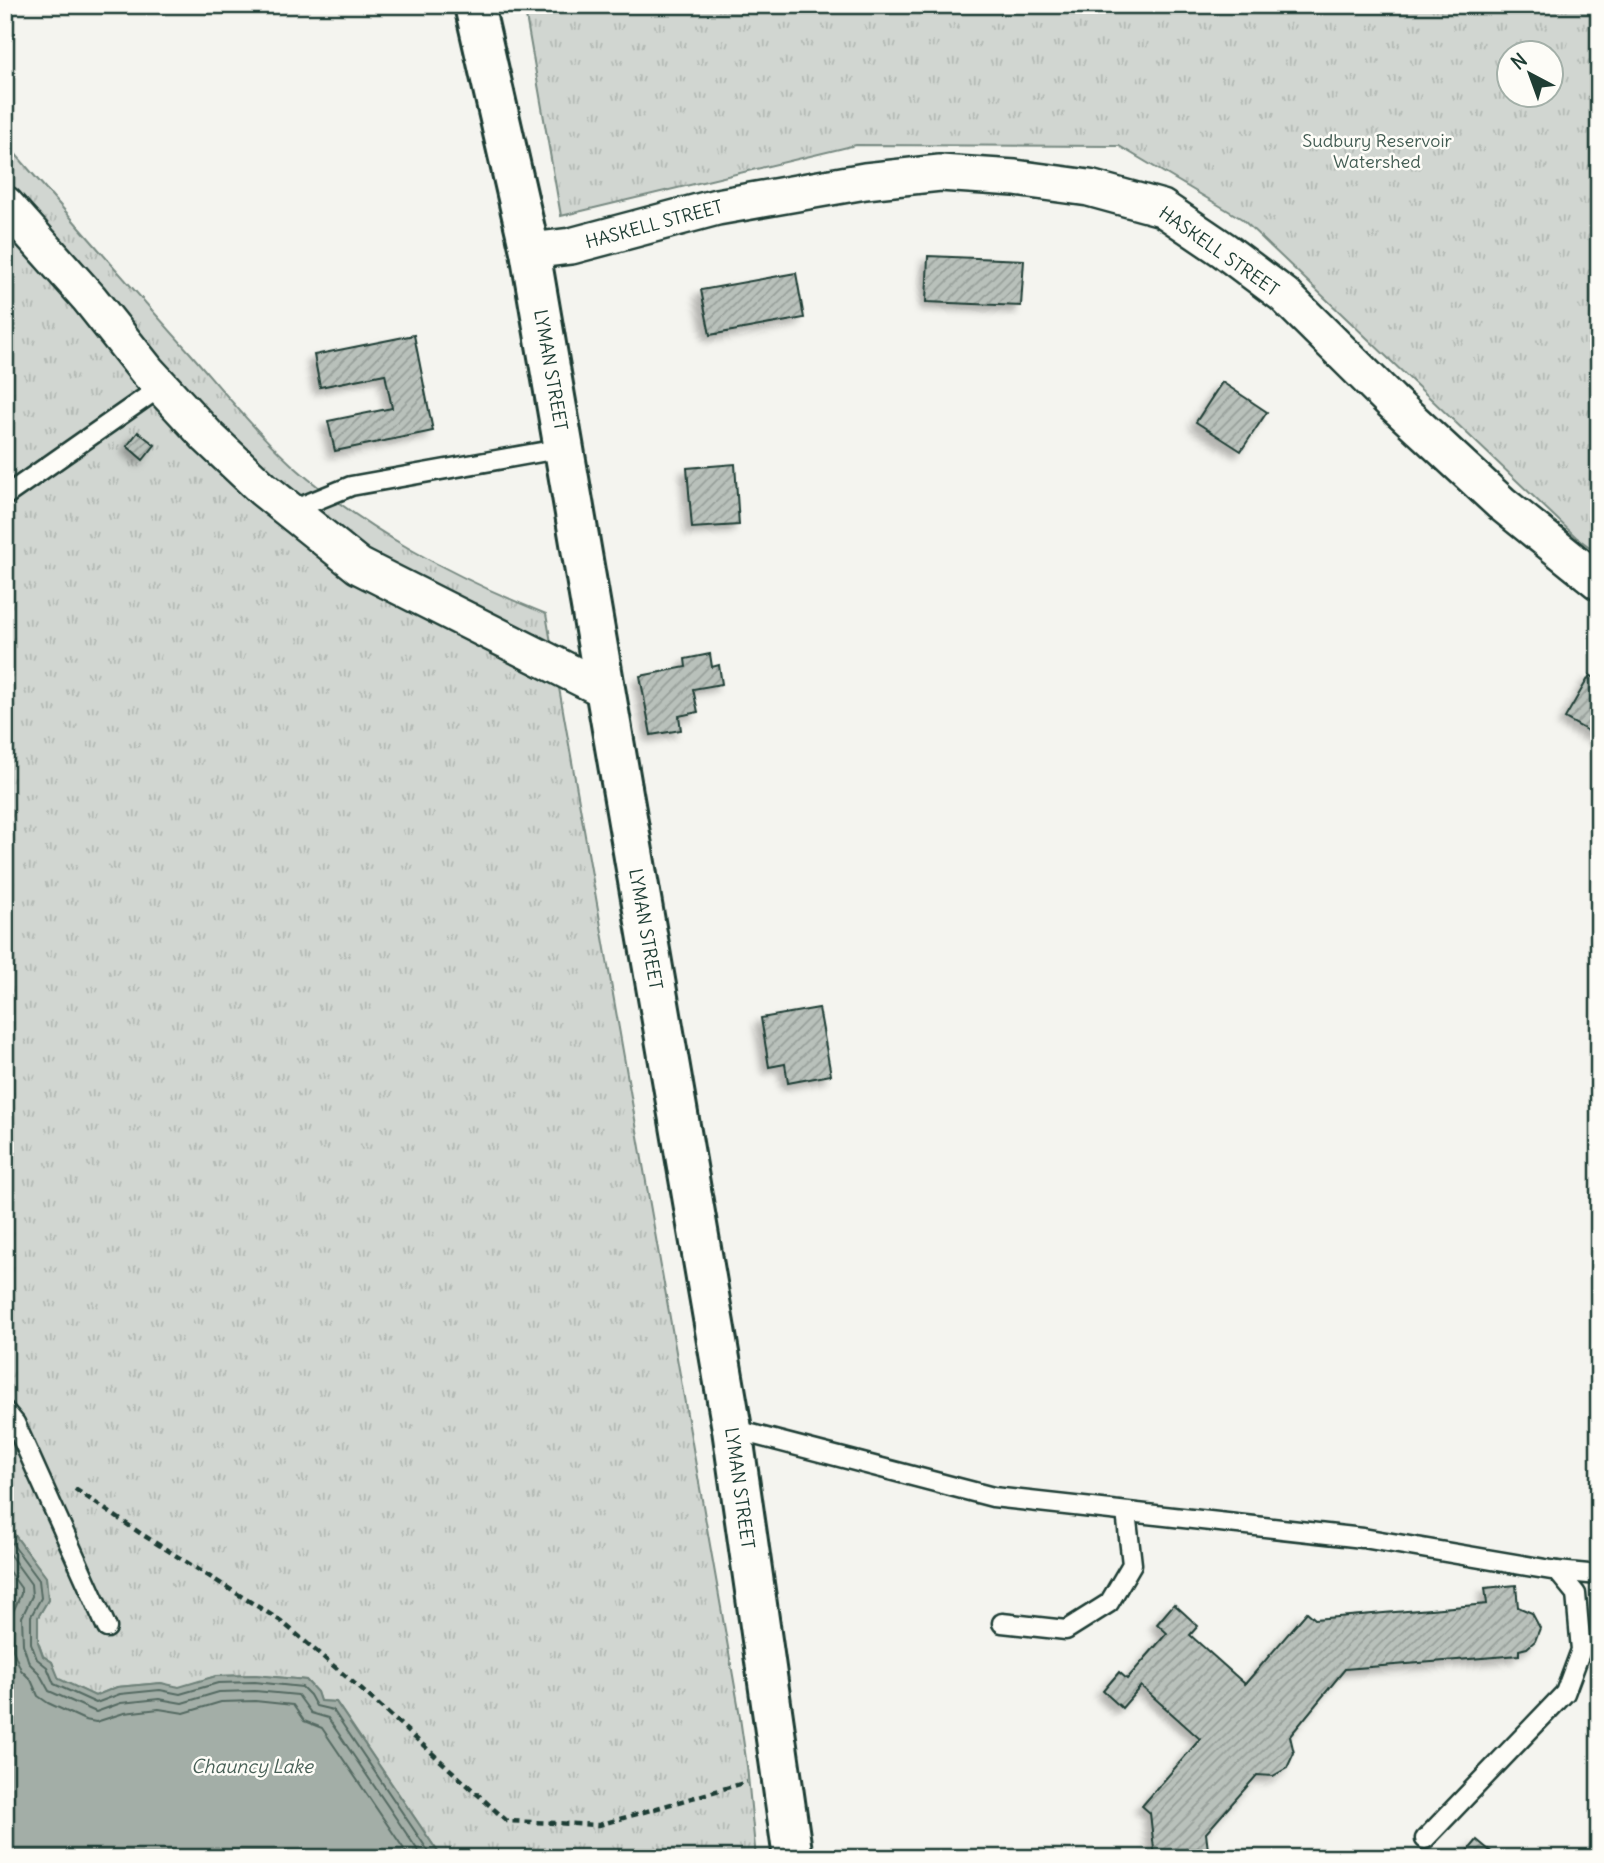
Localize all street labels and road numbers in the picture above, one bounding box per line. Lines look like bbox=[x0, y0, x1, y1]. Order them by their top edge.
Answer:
street label: HASKELL STREET bbox=[583, 195, 725, 253]
street label: HASKELL STREET bbox=[1155, 201, 1283, 301]
street label: LYMAN STREET bbox=[529, 308, 573, 432]
street label: LYMAN STREET bbox=[624, 867, 668, 991]
street label: LYMAN STREET bbox=[720, 1426, 760, 1550]

